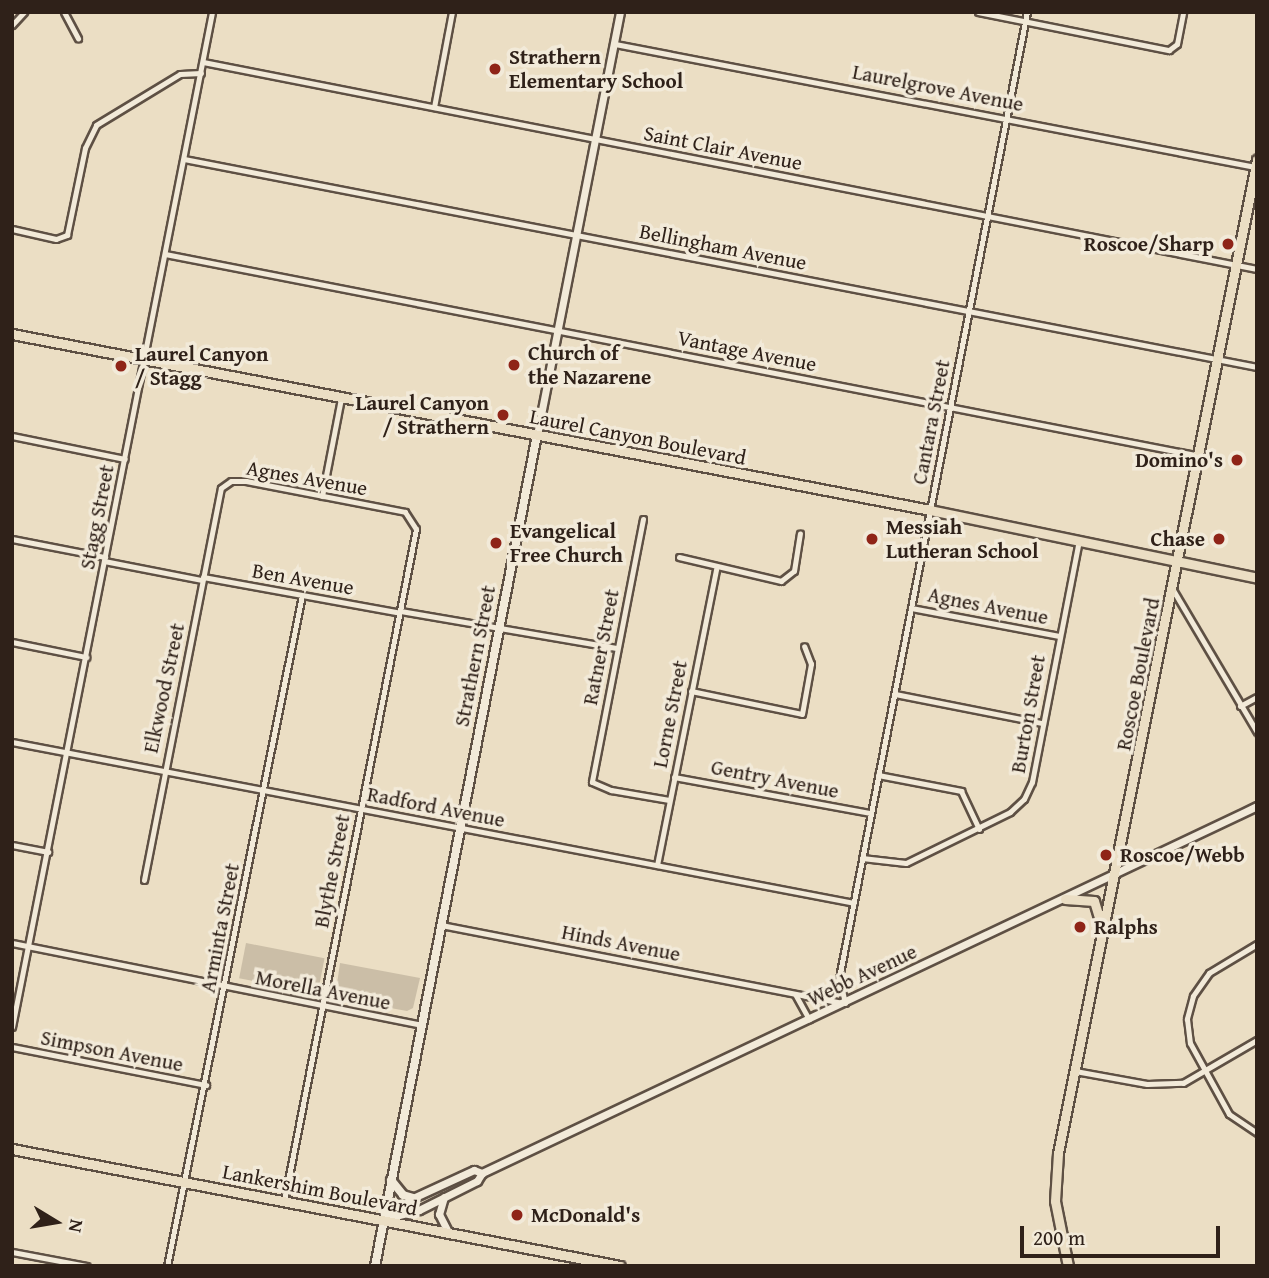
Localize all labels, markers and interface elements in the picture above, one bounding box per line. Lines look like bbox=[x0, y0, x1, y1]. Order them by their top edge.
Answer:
place label: Strathern Elementary School bbox=[509, 44, 683, 94]
street label: Laurelgrove Avenue bbox=[850, 59, 1026, 117]
marker: Strathern Elementary School bbox=[487, 61, 503, 77]
street label: Saint Clair Avenue bbox=[642, 120, 804, 176]
street label: Bellingham Avenue bbox=[637, 218, 809, 276]
place label: Roscoe/Sharp bbox=[1084, 231, 1214, 257]
marker: Roscoe/Sharp bbox=[1220, 236, 1236, 252]
street label: Vantage Avenue bbox=[675, 325, 819, 377]
place label: Church of the Nazarene bbox=[528, 340, 651, 390]
place label: Laurel Canyon / Stagg bbox=[135, 341, 268, 391]
marker: Church of the Nazarene bbox=[506, 357, 522, 373]
street label: Cantara Street bbox=[907, 357, 955, 487]
marker: Laurel Canyon / Stagg bbox=[113, 358, 129, 374]
place label: Laurel Canyon / Strathern bbox=[356, 390, 489, 440]
street label: Laurel Canyon Boulevard bbox=[528, 404, 748, 470]
marker: Laurel Canyon / Strathern bbox=[495, 407, 511, 423]
place label: Domino's bbox=[1135, 447, 1223, 473]
marker: Domino's bbox=[1229, 452, 1245, 468]
street label: Agnes Avenue bbox=[245, 455, 369, 501]
street label: Stagg Street bbox=[74, 462, 120, 572]
place label: Messiah Lutheran School bbox=[886, 514, 1039, 564]
place label: Evangelical Free Church bbox=[510, 518, 623, 568]
place label: Chase bbox=[1151, 526, 1205, 552]
marker: Messiah Lutheran School bbox=[864, 531, 880, 547]
marker: Chase bbox=[1211, 531, 1227, 547]
marker: Evangelical Free Church bbox=[488, 535, 504, 551]
street label: Ben Avenue bbox=[250, 558, 356, 600]
street label: Agnes Avenue bbox=[926, 582, 1050, 630]
street label: Strathern Street bbox=[449, 583, 501, 729]
street label: Ratner Street bbox=[577, 587, 625, 707]
street label: Roscoe Boulevard bbox=[1111, 596, 1165, 752]
street label: Elkwood Street bbox=[138, 621, 190, 755]
street label: Burton Street bbox=[1005, 653, 1051, 775]
street label: Lorne Street bbox=[647, 658, 693, 770]
street label: Gentry Avenue bbox=[709, 754, 841, 804]
street label: Radford Avenue bbox=[365, 781, 507, 833]
street label: Blythe Street bbox=[309, 812, 355, 930]
place label: Roscoe/Webb bbox=[1120, 842, 1245, 868]
marker: Roscoe/Webb bbox=[1098, 847, 1114, 863]
street label: Arminta Street bbox=[195, 861, 245, 995]
place label: Ralphs bbox=[1094, 914, 1158, 940]
street label: Hinds Avenue bbox=[560, 919, 682, 967]
marker: Ralphs bbox=[1072, 919, 1088, 935]
street label: Webb Avenue bbox=[803, 939, 921, 1011]
street label: Morella Avenue bbox=[253, 965, 393, 1015]
street label: Simpson Avenue bbox=[39, 1025, 185, 1077]
street label: Lankershim Boulevard bbox=[220, 1159, 420, 1221]
north arrow bbox=[21, 1187, 91, 1257]
place label: McDonald's bbox=[531, 1202, 640, 1228]
marker: McDonald's bbox=[509, 1207, 525, 1223]
scale bar bbox=[1024, 1212, 1224, 1256]
text: N bbox=[62, 1217, 92, 1235]
text: 200 m bbox=[1033, 1222, 1085, 1253]

